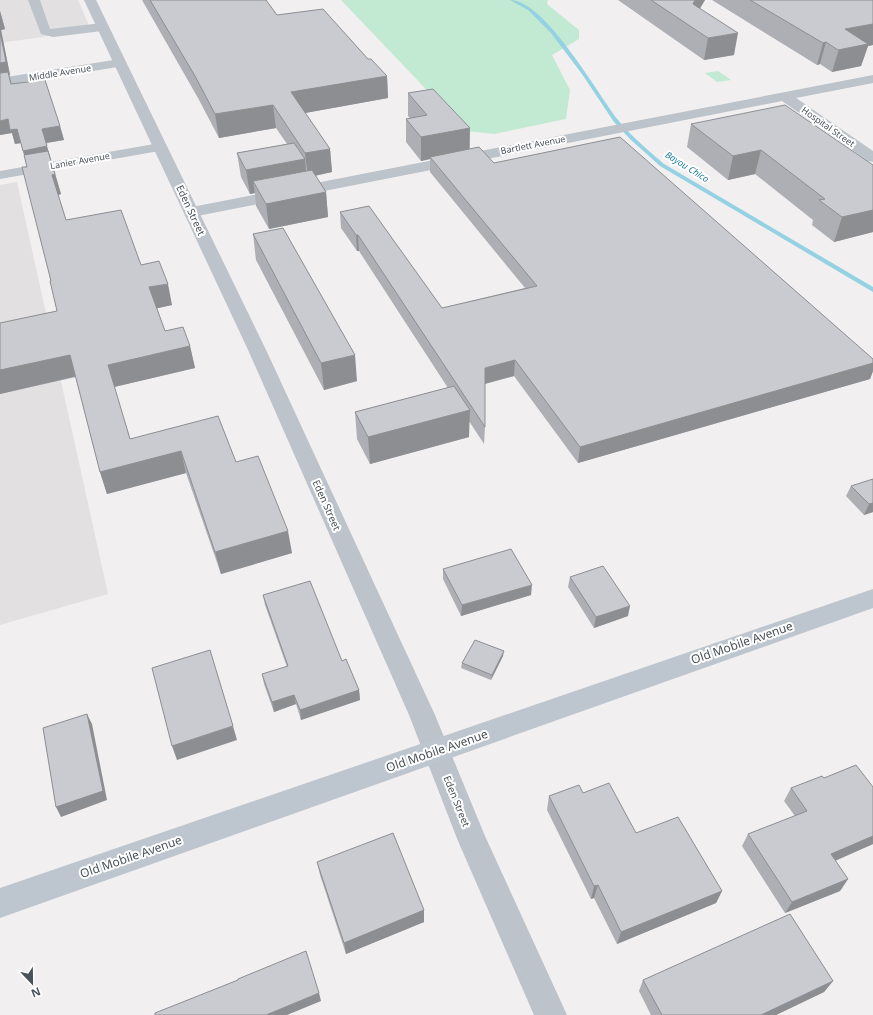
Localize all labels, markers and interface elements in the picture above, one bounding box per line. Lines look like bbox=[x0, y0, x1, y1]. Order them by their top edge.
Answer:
street label: Middle Avenue bbox=[28, 61, 92, 84]
street label: Hospital Street bbox=[799, 103, 858, 150]
street label: Bartlett Avenue bbox=[499, 132, 566, 157]
water label: Bayou Chico bbox=[663, 148, 712, 185]
street label: Lanier Avenue bbox=[49, 149, 111, 172]
street label: Eden Street bbox=[173, 183, 209, 238]
street label: Eden Street bbox=[310, 477, 345, 533]
street label: Old Mobile Avenue bbox=[689, 617, 795, 668]
street label: Old Mobile Avenue bbox=[384, 725, 490, 776]
street label: Eden Street bbox=[440, 773, 474, 829]
street label: Old Mobile Avenue bbox=[78, 831, 184, 882]
north arrow bbox=[12, 963, 52, 1003]
text: N bbox=[29, 984, 43, 1001]

